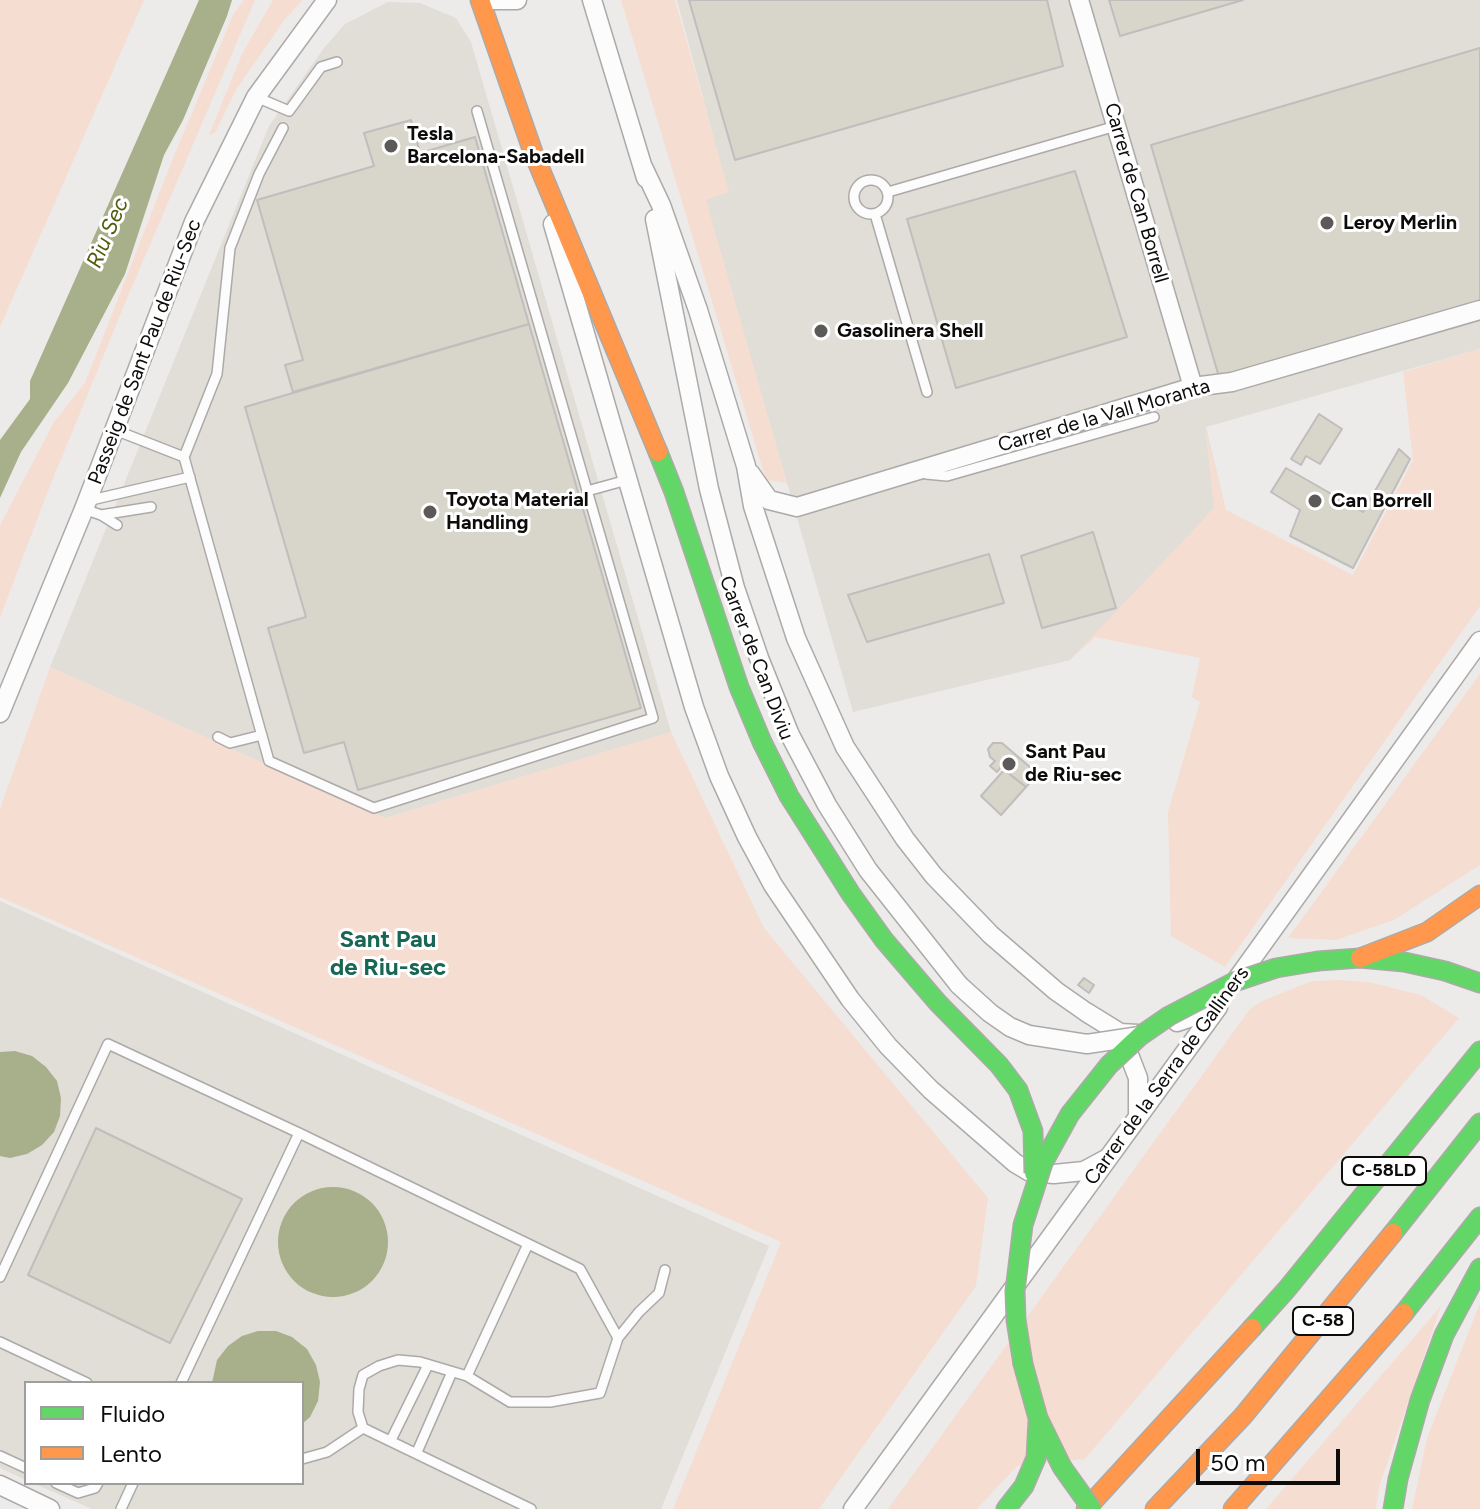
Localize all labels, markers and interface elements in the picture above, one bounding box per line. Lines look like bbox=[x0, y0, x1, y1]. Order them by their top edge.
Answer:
street label: Carrer de Can Borrell bbox=[1099, 100, 1173, 286]
place label: Tesla Barcelona-Sabadell bbox=[407, 122, 584, 169]
marker: Tesla Barcelona-Sabadell bbox=[382, 137, 400, 155]
water label: Riu Sec bbox=[81, 194, 135, 272]
place label: Leroy Merlin bbox=[1343, 211, 1457, 235]
marker: Leroy Merlin bbox=[1318, 214, 1336, 232]
street label: Passeig de Sant Pau de Riu-Sec bbox=[83, 216, 207, 488]
place label: Gasolinera Shell bbox=[837, 319, 984, 343]
marker: Gasolinera Shell bbox=[812, 322, 830, 340]
street label: Carrer de la Vall Moranta bbox=[995, 374, 1213, 458]
place label: Toyota Material Handling bbox=[446, 488, 589, 535]
place label: Can Borrell bbox=[1331, 489, 1432, 513]
marker: Can Borrell bbox=[1306, 492, 1324, 510]
marker: Toyota Material Handling bbox=[421, 503, 439, 521]
street label: Carrer de Can Diviu bbox=[714, 573, 798, 743]
place label: Sant Pau de Riu-sec bbox=[1025, 740, 1122, 787]
marker: Sant Pau de Riu-sec bbox=[1000, 755, 1018, 773]
district label: Sant Pau de Riu-sec bbox=[330, 926, 446, 982]
street label: Carrer de la Serra de Galliners bbox=[1080, 962, 1254, 1190]
road number: C-58LD bbox=[1342, 1157, 1426, 1185]
road number: C-58 bbox=[1293, 1307, 1353, 1335]
legend bbox=[24, 1381, 304, 1485]
text: Fluido bbox=[100, 1399, 165, 1428]
scale bar bbox=[1200, 1433, 1344, 1483]
text: Lento bbox=[100, 1439, 162, 1468]
text: 50 m bbox=[1210, 1448, 1266, 1477]

